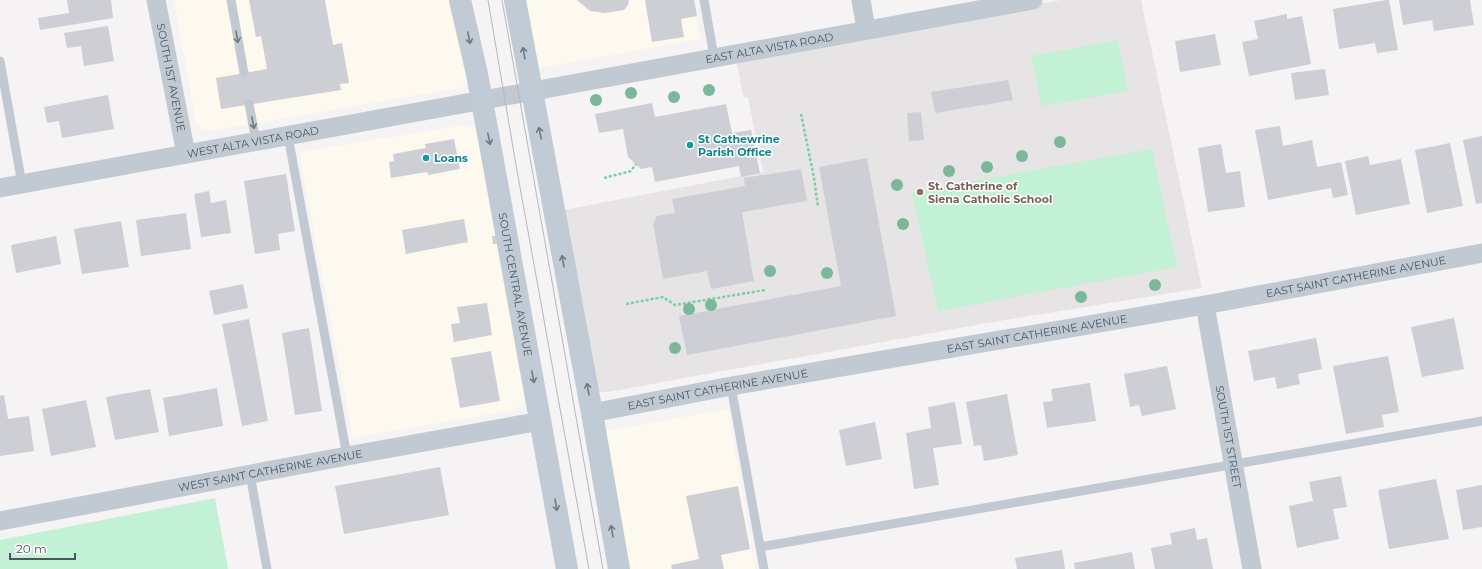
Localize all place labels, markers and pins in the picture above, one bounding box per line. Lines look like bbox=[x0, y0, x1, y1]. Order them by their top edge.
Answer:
place label: St Cathewrine Parish Office bbox=[698, 132, 780, 159]
marker: St Cathewrine Parish Office bbox=[685, 140, 695, 150]
place label: Loans bbox=[434, 151, 468, 165]
marker: Loans bbox=[421, 153, 431, 163]
place label: St. Catherine of Siena Catholic School bbox=[928, 179, 1052, 206]
marker: St. Catherine of Siena Catholic School bbox=[915, 187, 925, 197]

